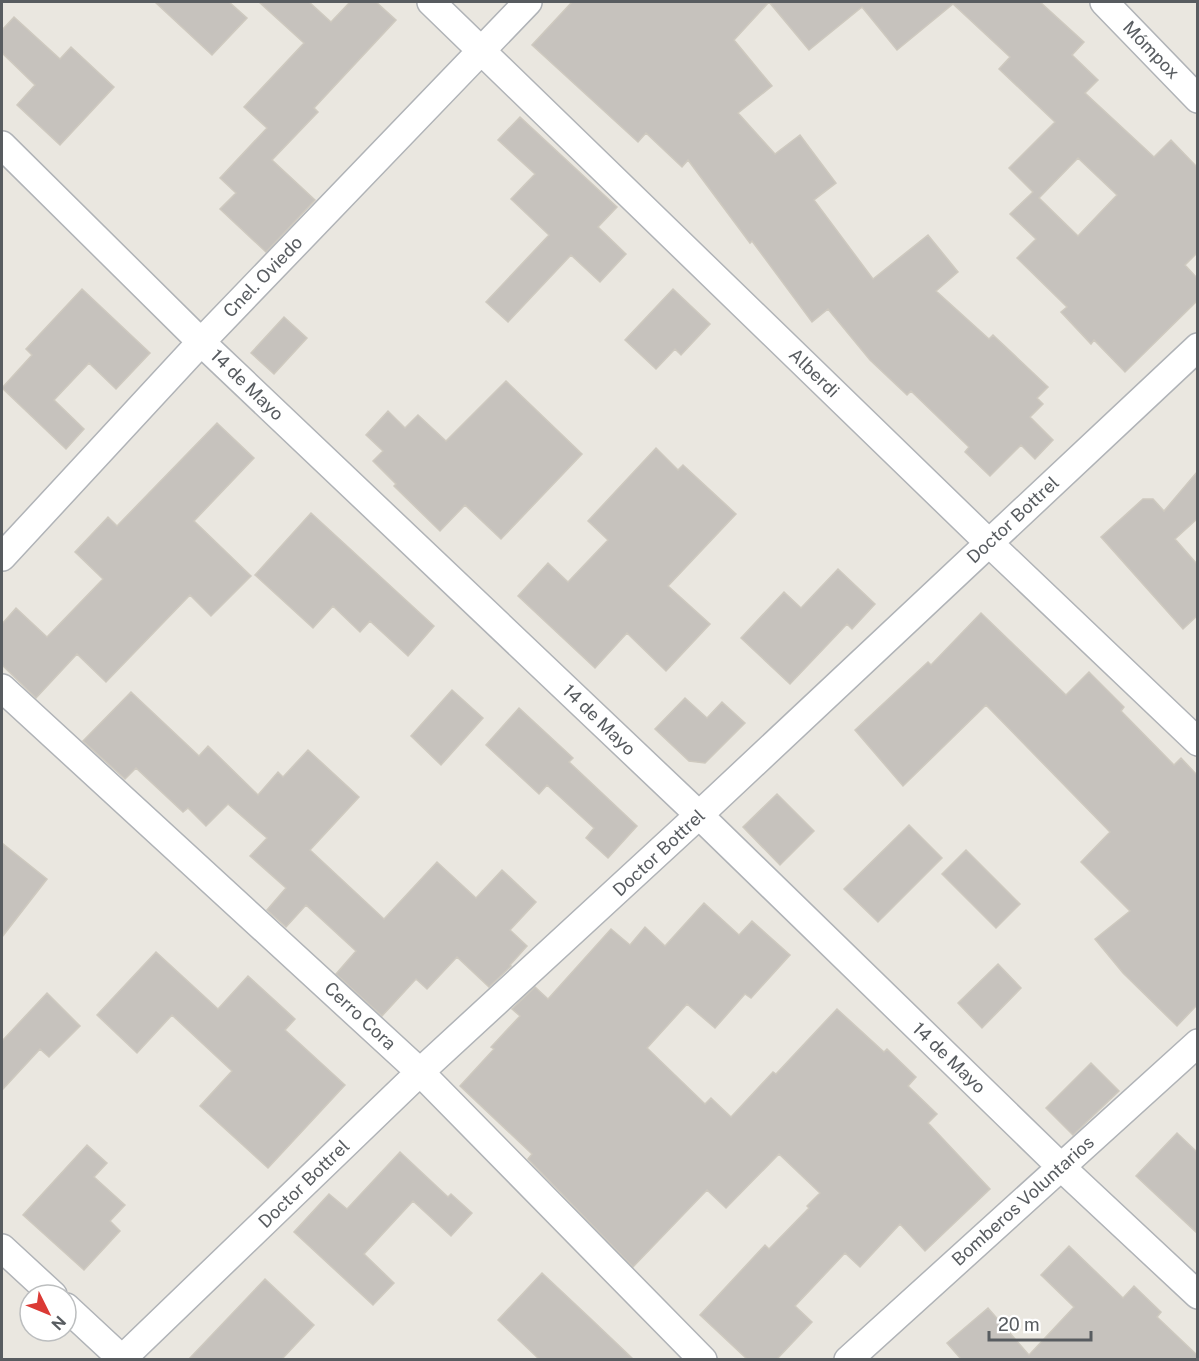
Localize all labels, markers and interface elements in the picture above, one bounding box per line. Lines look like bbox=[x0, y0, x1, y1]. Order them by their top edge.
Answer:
street label: Mómpox bbox=[1119, 16, 1184, 83]
street label: Cnel. Oviedo bbox=[219, 232, 307, 322]
street label: Alberdi bbox=[785, 344, 844, 401]
street label: 14 de Mayo bbox=[207, 345, 288, 425]
street label: Doctor Bottrel bbox=[962, 472, 1063, 568]
street label: 14 de Mayo bbox=[559, 680, 640, 760]
street label: Doctor Bottrel bbox=[608, 805, 709, 901]
street label: Cerro Cora bbox=[320, 977, 400, 1054]
street label: 14 de Mayo bbox=[909, 1018, 990, 1098]
street label: Bomberos Voluntarios bbox=[947, 1131, 1098, 1270]
street label: Doctor Bottrel bbox=[254, 1135, 353, 1232]
north arrow bbox=[18, 1283, 78, 1343]
scale bar bbox=[989, 1304, 1091, 1342]
text: N bbox=[47, 1312, 70, 1334]
text: 20 m bbox=[998, 1314, 1040, 1335]

